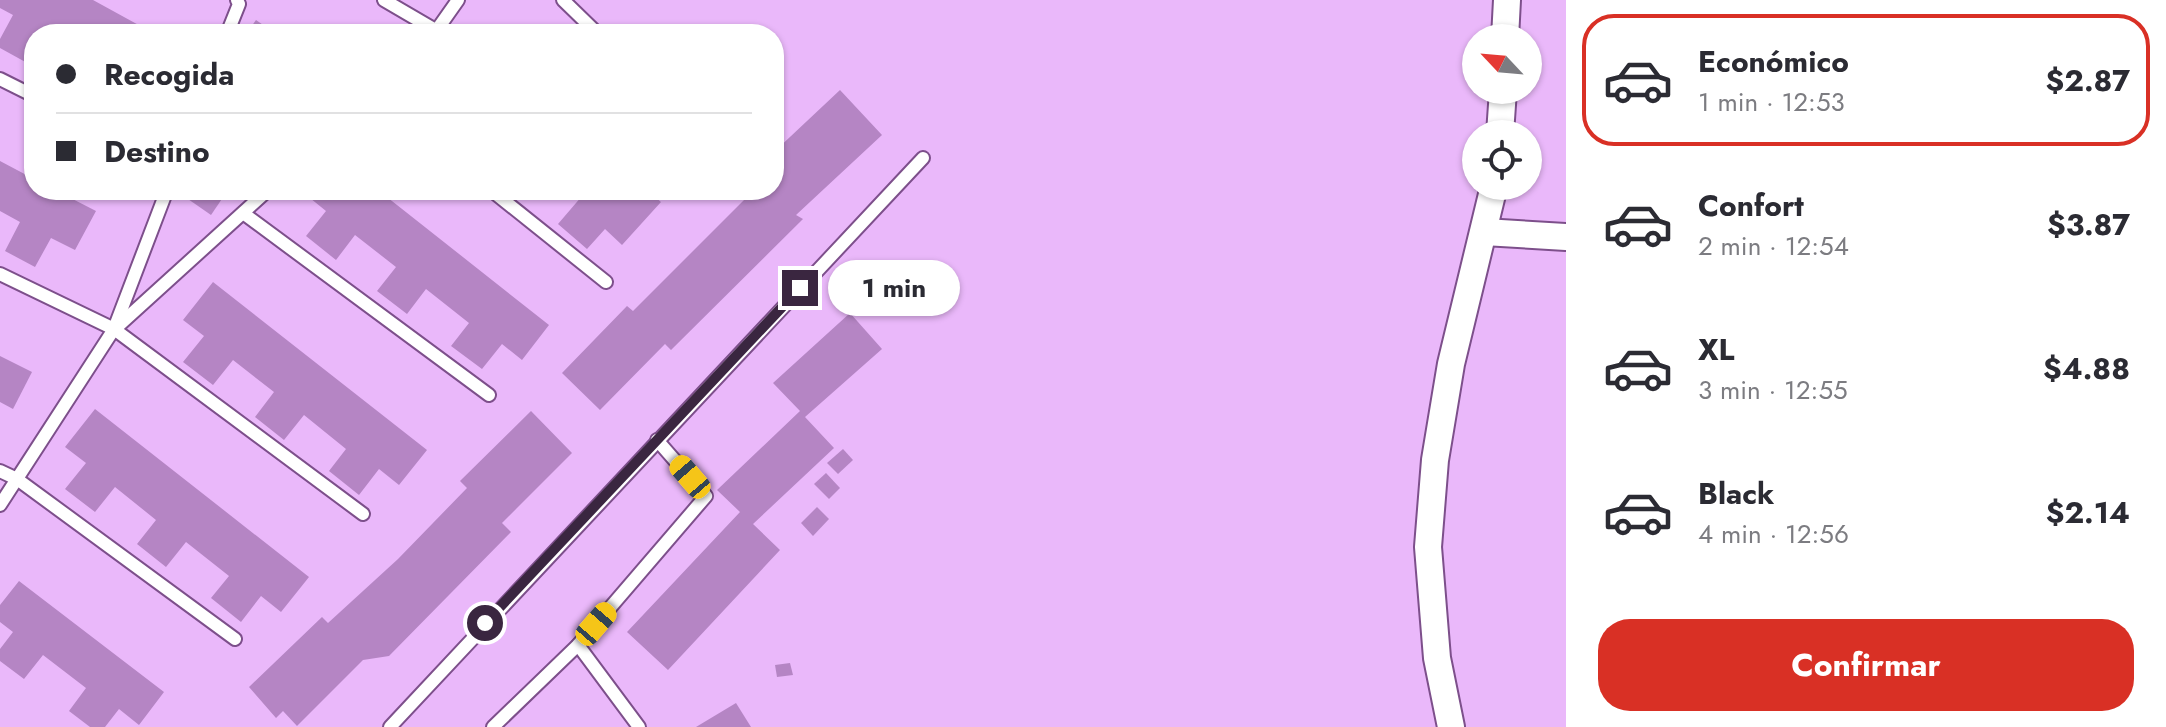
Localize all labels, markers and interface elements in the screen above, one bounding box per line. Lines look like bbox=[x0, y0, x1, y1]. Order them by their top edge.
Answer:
north arrow bbox=[1462, 24, 1542, 104]
map controls bbox=[1462, 24, 1542, 200]
text: Económico bbox=[1698, 40, 1849, 83]
icon: car bbox=[1602, 44, 1674, 116]
text: Recogida bbox=[104, 53, 234, 96]
text: $2.87 bbox=[2046, 59, 2130, 102]
text: 1 min · 12:53 bbox=[1698, 83, 1845, 121]
button: locate bbox=[1462, 120, 1542, 200]
text: Destino bbox=[104, 130, 210, 173]
text: Confort bbox=[1698, 184, 1804, 227]
icon: car bbox=[1602, 188, 1674, 260]
text: $3.87 bbox=[2047, 203, 2130, 246]
text: 2 min · 12:54 bbox=[1698, 227, 1849, 265]
callout: 1 min bbox=[828, 260, 960, 316]
text: 1 min bbox=[862, 269, 926, 307]
route end bbox=[782, 270, 818, 306]
text: XL bbox=[1698, 328, 1734, 371]
icon: car bbox=[1602, 332, 1674, 404]
text: $4.88 bbox=[2043, 347, 2130, 390]
text: 3 min · 12:55 bbox=[1698, 371, 1848, 409]
car bbox=[665, 451, 715, 503]
text: Black bbox=[1698, 472, 1774, 515]
icon: car bbox=[1602, 476, 1674, 548]
text: $2.14 bbox=[2046, 491, 2130, 534]
text: 4 min · 12:56 bbox=[1698, 515, 1849, 553]
car bbox=[571, 598, 621, 650]
route start bbox=[467, 605, 503, 641]
button: Confirmar bbox=[1598, 619, 2134, 711]

